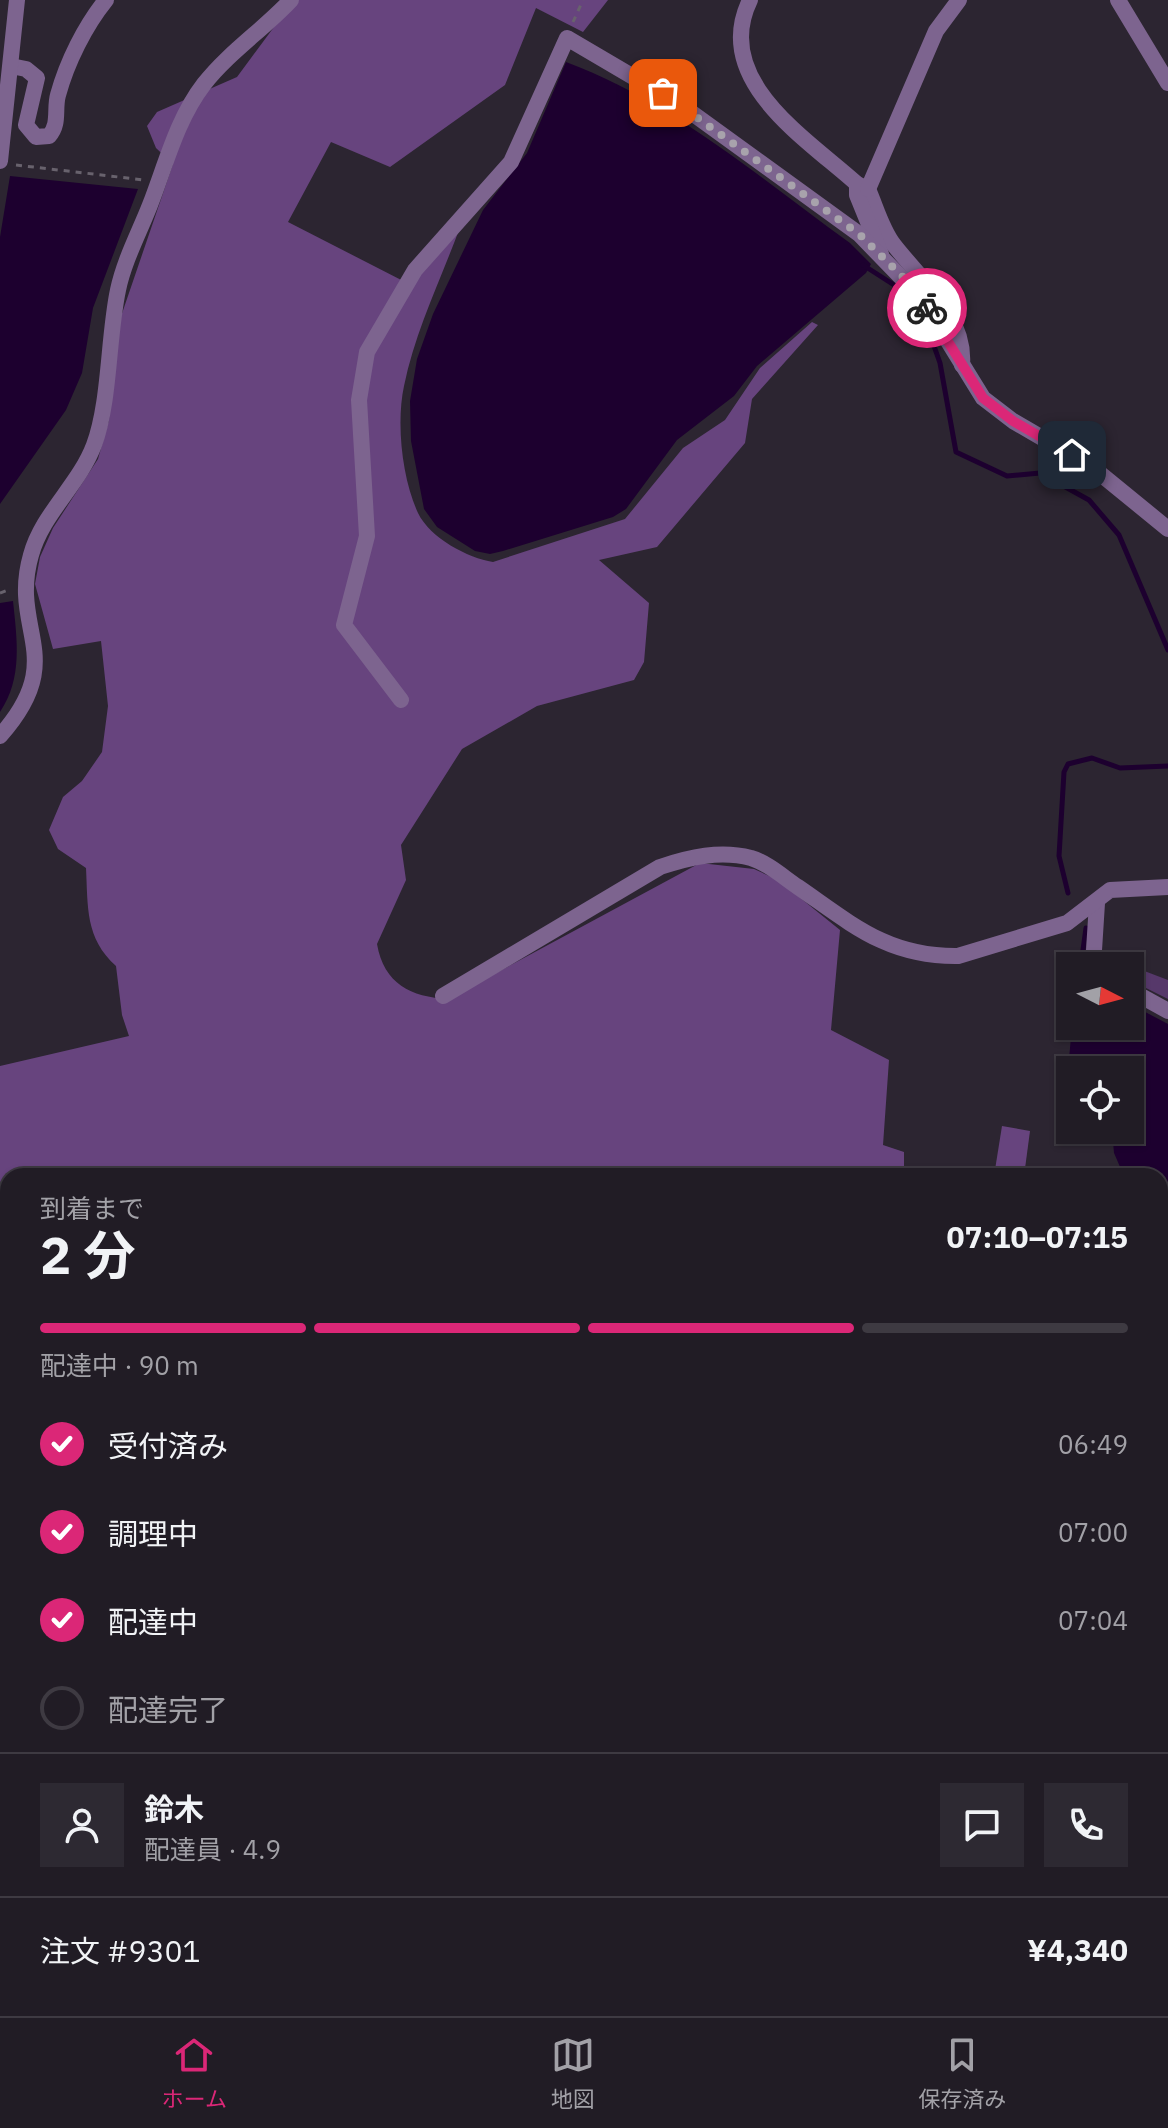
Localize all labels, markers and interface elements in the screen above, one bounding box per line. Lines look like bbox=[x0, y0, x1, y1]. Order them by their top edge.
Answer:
pin bbox=[629, 59, 697, 127]
icon: bag bbox=[641, 71, 685, 115]
courier bbox=[887, 268, 967, 348]
icon: bike bbox=[905, 286, 949, 330]
pin bbox=[1038, 421, 1106, 489]
icon: home bbox=[1050, 433, 1094, 477]
north arrow bbox=[1056, 952, 1144, 1040]
map controls bbox=[1056, 952, 1144, 1144]
button: locate bbox=[1056, 1056, 1144, 1144]
text: 到着まで bbox=[40, 1191, 144, 1225]
text: 07:10–07:15 bbox=[947, 1217, 1128, 1256]
text: 2 分 bbox=[40, 1221, 135, 1288]
text: 配達中 · 90 m bbox=[40, 1348, 199, 1382]
icon: check bbox=[40, 1422, 84, 1466]
text: 受付済み bbox=[108, 1426, 228, 1465]
text: 06:49 bbox=[1058, 1427, 1128, 1461]
icon: check bbox=[40, 1510, 84, 1554]
text: 調理中 bbox=[108, 1514, 198, 1553]
text: 07:00 bbox=[1058, 1515, 1128, 1549]
icon: check bbox=[40, 1598, 84, 1642]
text: 配達中 bbox=[108, 1602, 198, 1641]
text: 07:04 bbox=[1058, 1603, 1128, 1637]
text: 配達完了 bbox=[108, 1690, 228, 1729]
button: person bbox=[40, 1783, 124, 1867]
button: chat bbox=[940, 1783, 1024, 1867]
button: phone bbox=[1044, 1783, 1128, 1867]
text: 鈴木 bbox=[144, 1789, 204, 1828]
text: 配達員 · 4.9 bbox=[144, 1832, 281, 1866]
text: ¥4,340 bbox=[1027, 1930, 1128, 1969]
text: 注文 #9301 bbox=[40, 1931, 200, 1970]
tab: ホーム bbox=[162, 2033, 227, 2113]
tab: 地図 bbox=[551, 2033, 595, 2113]
tab: 保存済み bbox=[918, 2033, 1006, 2113]

